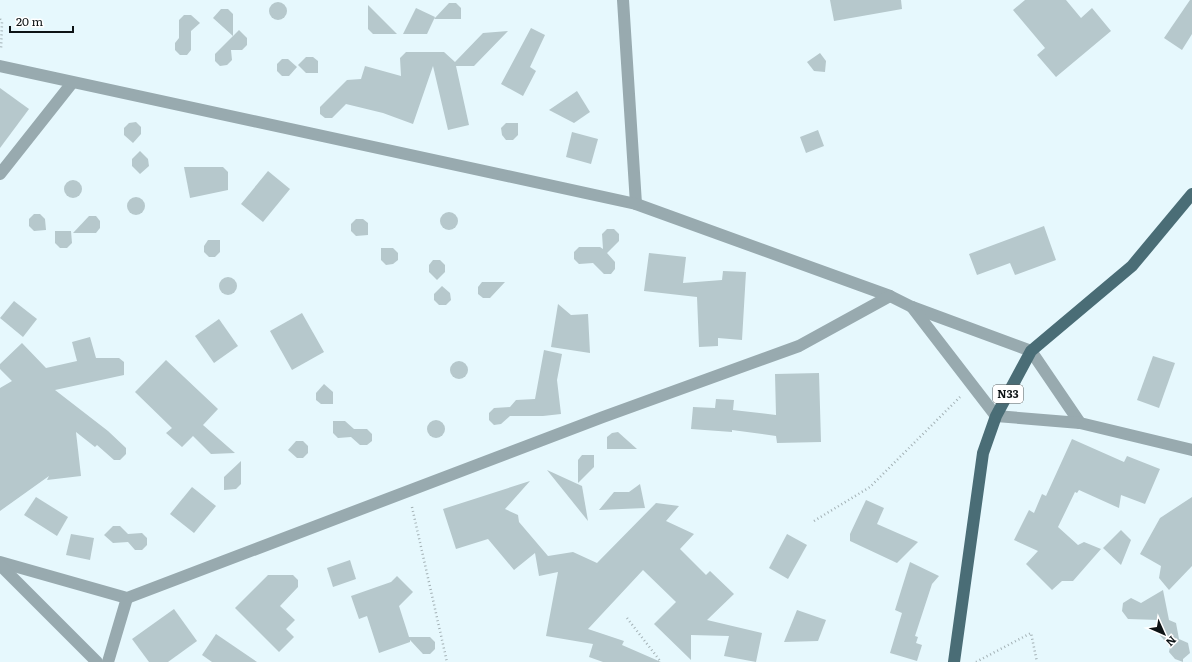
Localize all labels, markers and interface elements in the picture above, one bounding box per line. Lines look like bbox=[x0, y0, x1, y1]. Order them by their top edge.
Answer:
scale bar bbox=[10, 8, 73, 34]
text: 20 m bbox=[16, 12, 43, 30]
road number: N33 bbox=[993, 385, 1023, 403]
north arrow bbox=[1144, 614, 1184, 654]
text: N bbox=[1163, 633, 1181, 651]

